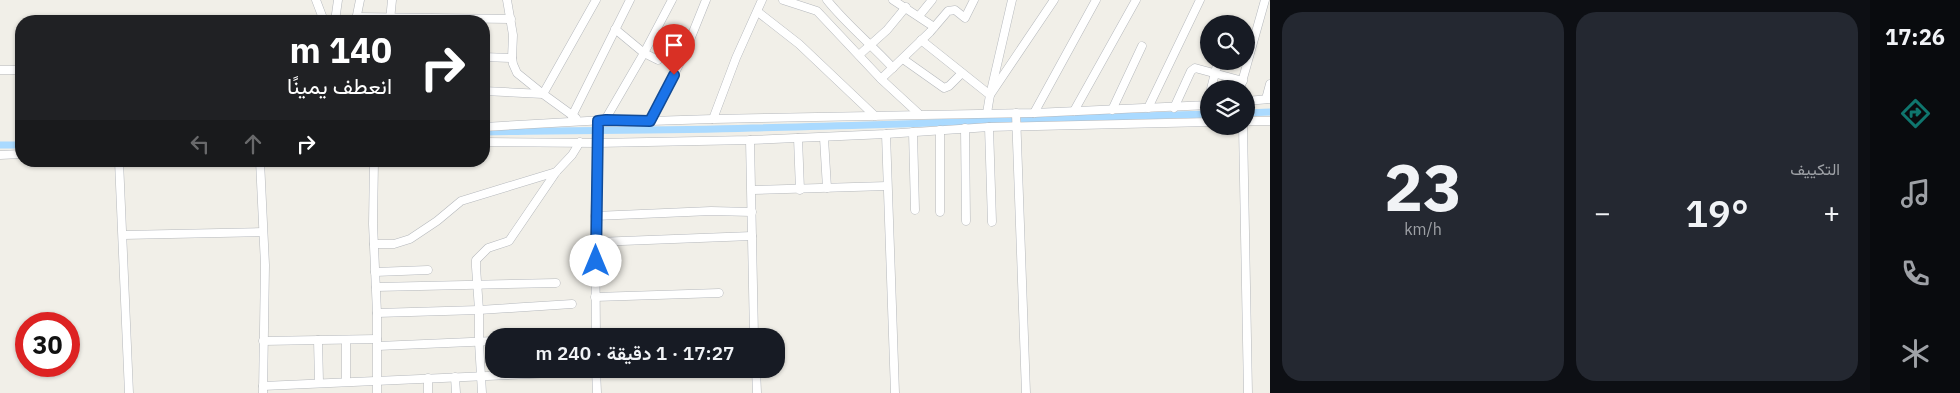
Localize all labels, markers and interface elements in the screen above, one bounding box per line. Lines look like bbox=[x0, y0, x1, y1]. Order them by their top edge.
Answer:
map controls bbox=[1200, 15, 1255, 135]
button: search bbox=[1200, 15, 1255, 70]
text: 17:26 bbox=[1885, 22, 1945, 51]
pin bbox=[653, 24, 695, 75]
text: 140 m bbox=[289, 27, 392, 73]
icon: arrive bbox=[660, 31, 688, 59]
icon: right bbox=[410, 35, 475, 100]
text: انعطف يمينًا bbox=[287, 71, 392, 100]
button: layers bbox=[1200, 80, 1255, 135]
icon: directions bbox=[1898, 96, 1933, 131]
icon: left bbox=[186, 130, 214, 158]
icon: ahead bbox=[239, 130, 267, 158]
icon: right bbox=[292, 130, 320, 158]
text: 23 bbox=[1384, 144, 1462, 229]
text: التكييف bbox=[1790, 159, 1840, 179]
icon: music bbox=[1898, 176, 1933, 211]
text: 19° bbox=[1685, 188, 1749, 237]
text: − bbox=[1594, 194, 1611, 231]
text: + bbox=[1823, 194, 1840, 231]
text: km/h bbox=[1404, 219, 1442, 239]
position arrow bbox=[569, 234, 621, 286]
icon: phone bbox=[1898, 256, 1933, 291]
speed limit sign: 30 bbox=[15, 312, 80, 377]
icon: climate bbox=[1898, 336, 1933, 371]
text: 17:27 · 1 دقيقة · 240 m bbox=[536, 341, 734, 365]

